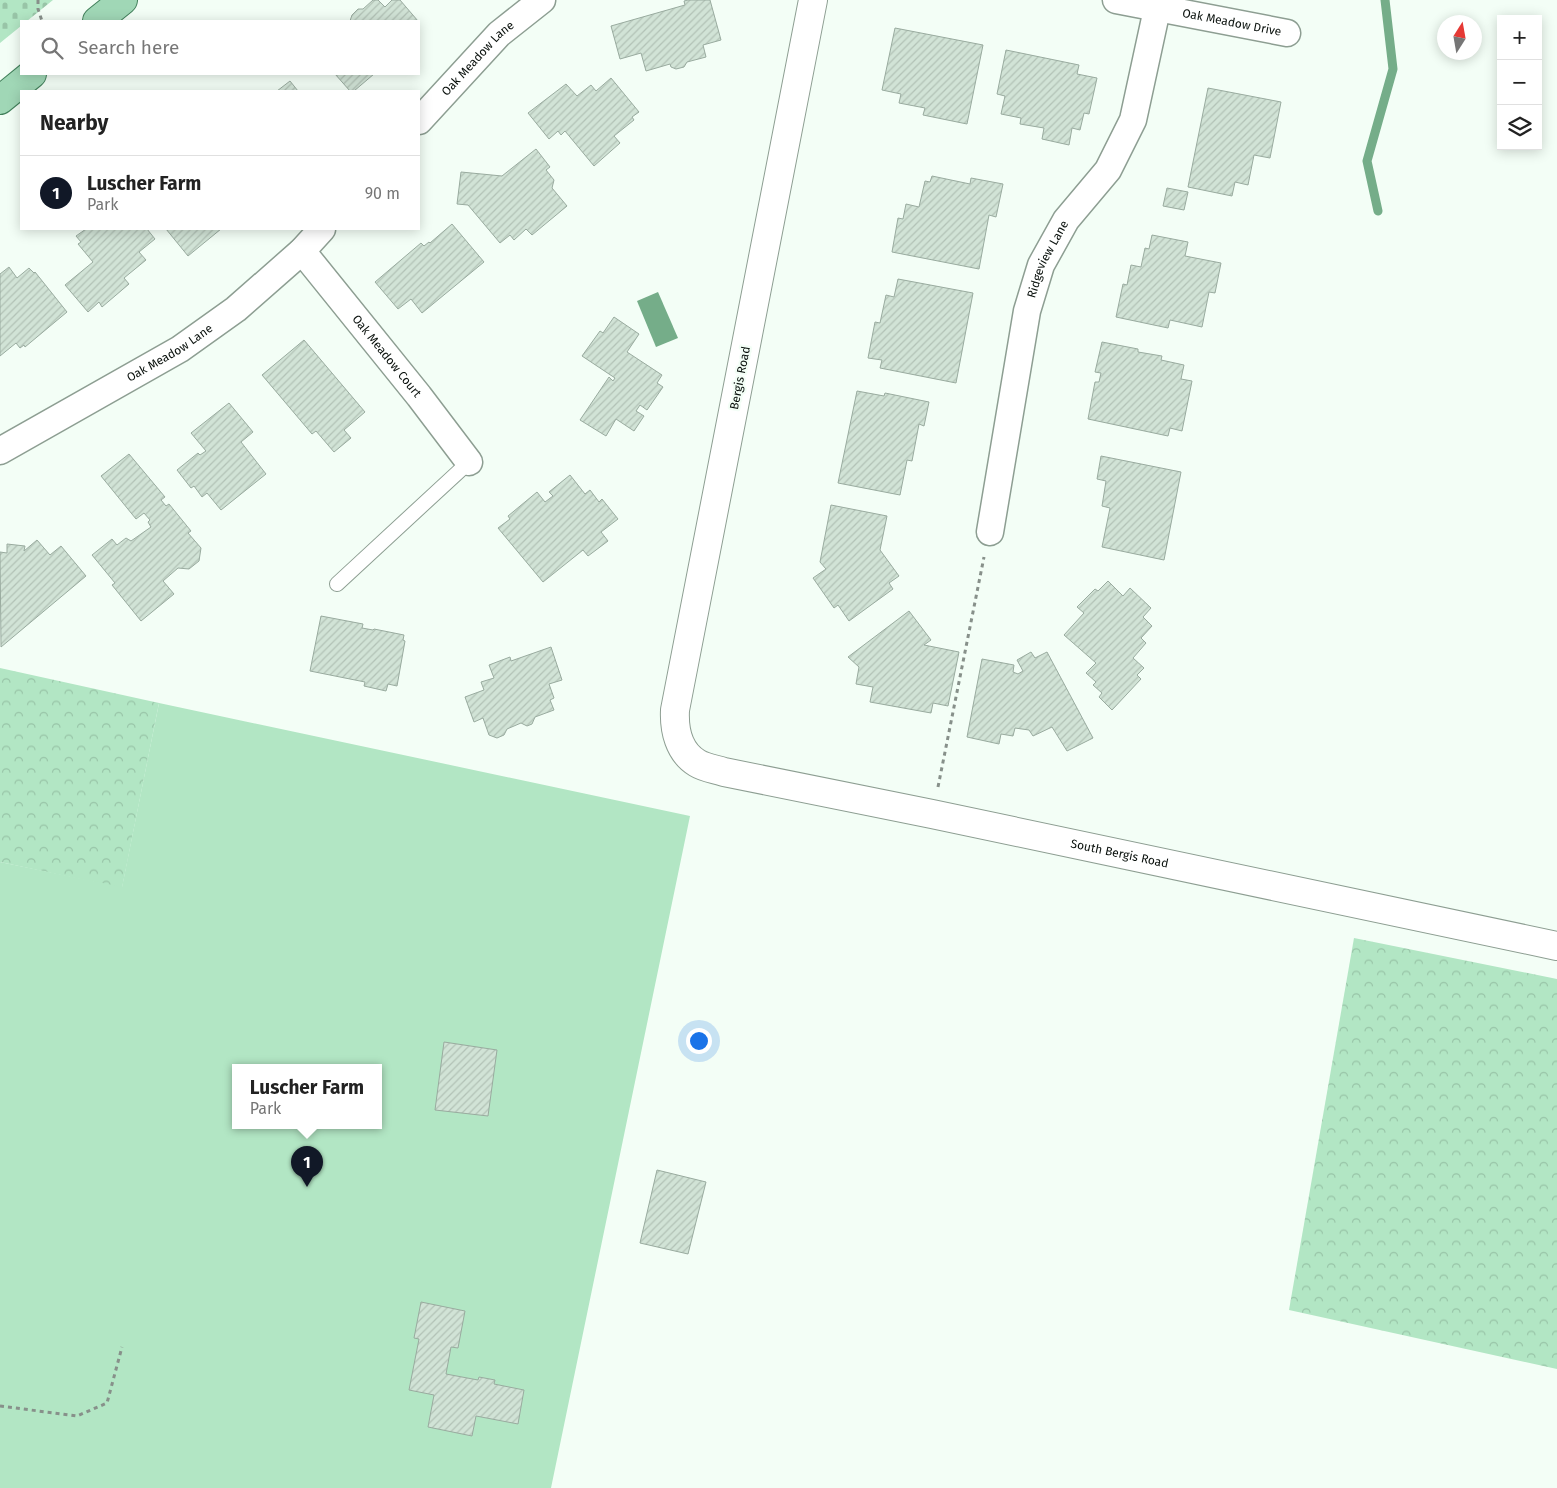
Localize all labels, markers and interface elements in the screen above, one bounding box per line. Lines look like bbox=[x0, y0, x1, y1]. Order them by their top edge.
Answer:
street label: Oak Meadow Drive bbox=[1181, 6, 1283, 39]
north arrow bbox=[1437, 15, 1482, 60]
map controls bbox=[1497, 15, 1542, 150]
button: + bbox=[1497, 15, 1542, 60]
street label: Oak Meadow Lane bbox=[439, 18, 517, 99]
search box bbox=[20, 20, 420, 75]
icon: search bbox=[38, 34, 66, 62]
text: Search here bbox=[78, 36, 179, 59]
button: − bbox=[1497, 60, 1542, 105]
button: layers bbox=[1497, 105, 1542, 150]
text: Nearby bbox=[40, 110, 108, 136]
text: Luscher Farm bbox=[87, 172, 201, 195]
text: 1 bbox=[52, 184, 60, 203]
text: 90 m bbox=[365, 184, 400, 203]
text: Park bbox=[87, 195, 119, 214]
street label: Ridgeview Lane bbox=[1024, 218, 1071, 300]
street label: Oak Meadow Court bbox=[349, 312, 425, 401]
street label: Oak Meadow Lane bbox=[124, 321, 215, 385]
street label: Bergis Road bbox=[727, 345, 753, 411]
street label: South Bergis Road bbox=[1069, 836, 1170, 871]
your location bbox=[686, 1028, 712, 1054]
popup bbox=[232, 1064, 382, 1129]
text: Luscher Farm bbox=[250, 1076, 364, 1099]
text: Park bbox=[250, 1099, 281, 1118]
pin: 1 bbox=[291, 1146, 323, 1187]

